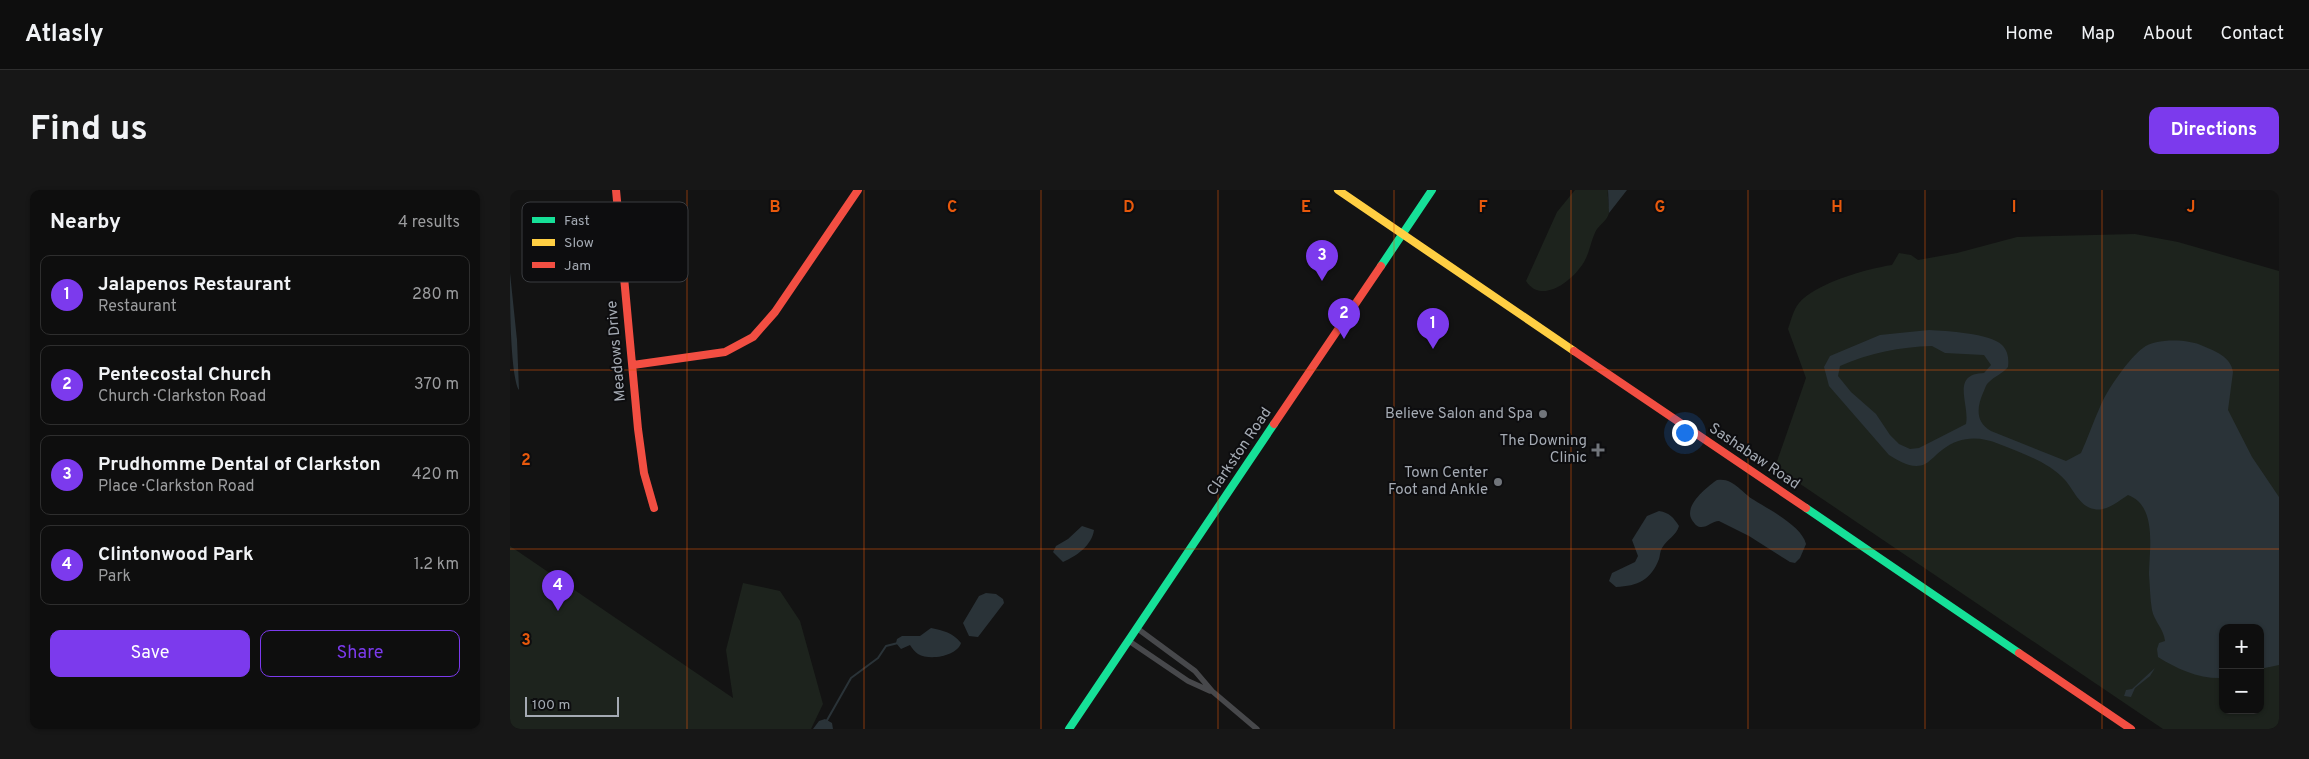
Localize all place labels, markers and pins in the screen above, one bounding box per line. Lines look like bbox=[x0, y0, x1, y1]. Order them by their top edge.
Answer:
pin: 3 bbox=[1306, 240, 1338, 281]
pin: 2 bbox=[1328, 298, 1360, 339]
pin: 1 bbox=[1417, 308, 1449, 349]
place label: Believe Salon and Spa bbox=[1385, 405, 1533, 424]
marker: Believe Salon and Spa bbox=[1537, 408, 1549, 420]
place label: The Downing Clinic bbox=[1500, 432, 1587, 468]
marker: The Downing Clinic bbox=[1591, 443, 1605, 457]
place label: Town Center Foot and Ankle bbox=[1388, 464, 1488, 500]
marker: Town Center Foot and Ankle bbox=[1492, 476, 1504, 488]
pin: 4 bbox=[542, 570, 574, 611]

